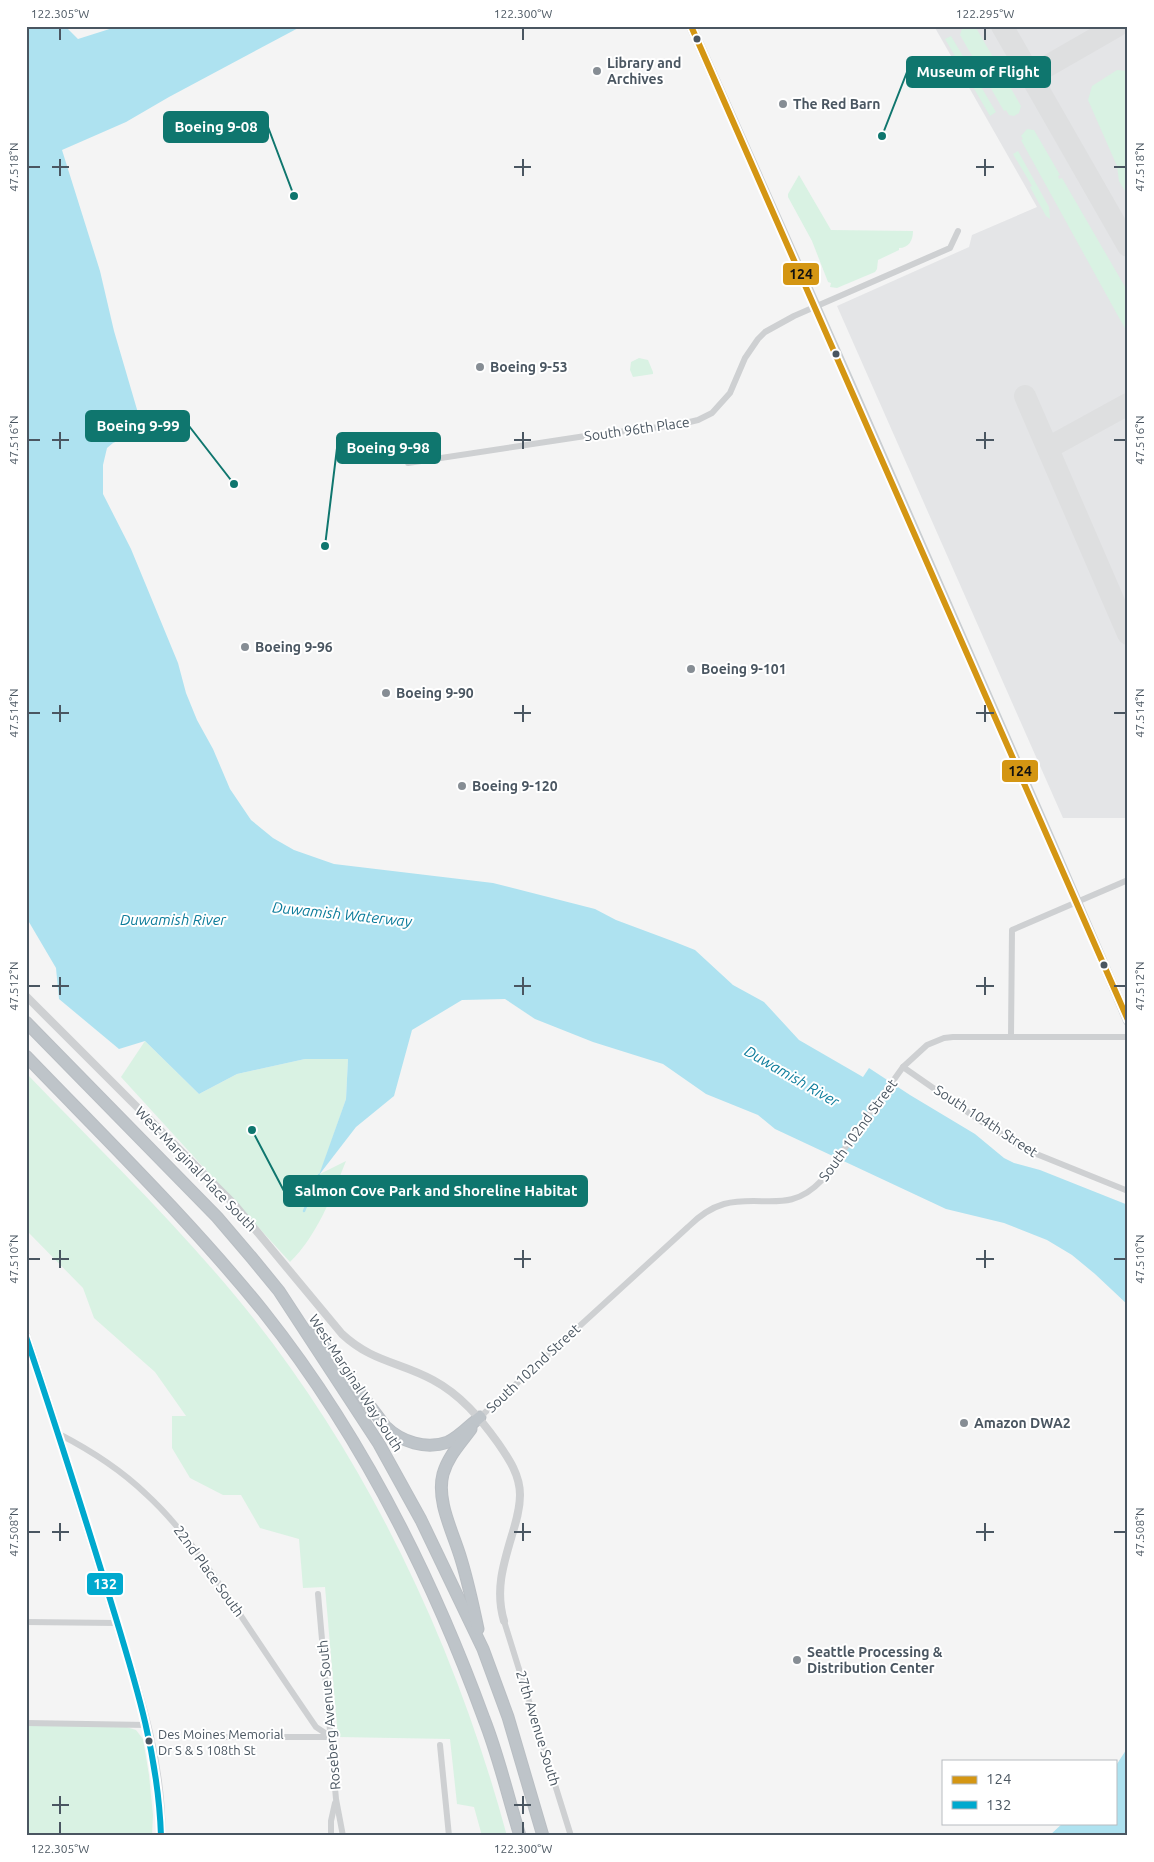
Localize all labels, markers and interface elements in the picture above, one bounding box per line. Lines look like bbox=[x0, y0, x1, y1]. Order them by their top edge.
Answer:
text: 122.305°W bbox=[31, 7, 89, 20]
text: 122.300°W bbox=[494, 7, 552, 20]
text: 122.295°W bbox=[956, 7, 1014, 20]
unlabelled marker bbox=[692, 34, 702, 44]
place label: Library and Archives bbox=[607, 55, 681, 87]
callout: Museum of Flight bbox=[907, 57, 1050, 87]
text: Museum of Flight bbox=[916, 63, 1040, 80]
marker: Library and Archives bbox=[591, 65, 603, 77]
place label: The Red Barn bbox=[793, 96, 880, 112]
marker: The Red Barn bbox=[777, 98, 789, 110]
callout: Boeing 9-08 bbox=[164, 112, 268, 142]
text: Boeing 9-08 bbox=[174, 118, 258, 135]
text: 47.518°N bbox=[7, 142, 20, 192]
text: 47.518°N bbox=[1133, 142, 1146, 192]
line badge: 124 bbox=[782, 262, 820, 286]
text: 124 bbox=[789, 266, 813, 282]
unlabelled marker bbox=[831, 349, 841, 359]
place label: Boeing 9-53 bbox=[490, 359, 568, 375]
marker: Boeing 9-53 bbox=[474, 361, 486, 373]
callout: Boeing 9-99 bbox=[86, 411, 189, 441]
street label: South 96th Place bbox=[583, 414, 691, 444]
text: 47.516°N bbox=[7, 415, 20, 465]
text: 47.516°N bbox=[1133, 415, 1146, 465]
text: Boeing 9-99 bbox=[96, 417, 180, 434]
callout: Boeing 9-98 bbox=[337, 433, 440, 463]
text: Boeing 9-98 bbox=[346, 439, 430, 456]
place label: Boeing 9-96 bbox=[255, 639, 333, 655]
marker: Boeing 9-96 bbox=[239, 641, 251, 653]
place label: Boeing 9-101 bbox=[701, 661, 787, 677]
marker: Boeing 9-101 bbox=[685, 663, 697, 675]
place label: Boeing 9-90 bbox=[396, 685, 474, 701]
marker: Boeing 9-90 bbox=[380, 687, 392, 699]
text: 47.514°N bbox=[7, 688, 20, 738]
text: 47.514°N bbox=[1133, 688, 1146, 738]
line badge: 124 bbox=[1001, 759, 1039, 783]
text: 124 bbox=[1008, 763, 1032, 779]
place label: Boeing 9-120 bbox=[472, 778, 558, 794]
marker: Boeing 9-120 bbox=[456, 780, 468, 792]
water label: Duwamish Waterway bbox=[271, 898, 414, 930]
water label: Duwamish River bbox=[120, 911, 227, 928]
unlabelled marker bbox=[1099, 960, 1109, 970]
text: 47.512°N bbox=[7, 961, 20, 1011]
text: 47.512°N bbox=[1133, 961, 1146, 1011]
water label: Duwamish River bbox=[742, 1042, 843, 1111]
street label: South 102nd Street bbox=[816, 1075, 901, 1184]
street label: South 104th Street bbox=[931, 1082, 1041, 1161]
street label: West Marginal Place South bbox=[132, 1103, 260, 1235]
callout: Salmon Cove Park and Shoreline Habitat bbox=[284, 1176, 587, 1206]
text: Salmon Cove Park and Shoreline Habitat bbox=[295, 1182, 578, 1199]
text: 47.510°N bbox=[7, 1234, 20, 1284]
text: 47.510°N bbox=[1133, 1234, 1146, 1284]
street label: West Marginal Way South bbox=[306, 1311, 406, 1455]
street label: South 102nd Street bbox=[483, 1320, 584, 1416]
place label: Amazon DWA2 bbox=[974, 1415, 1071, 1431]
marker: Amazon DWA2 bbox=[958, 1417, 970, 1429]
text: 47.508°N bbox=[7, 1507, 20, 1557]
text: 47.508°N bbox=[1133, 1507, 1146, 1557]
street label: 22nd Place South bbox=[171, 1522, 247, 1620]
line badge: 132 bbox=[86, 1572, 124, 1596]
text: 132 bbox=[93, 1576, 117, 1592]
street label: Roseberg Avenue South bbox=[314, 1639, 344, 1791]
place label: Seattle Processing & Distribution Center bbox=[807, 1644, 943, 1676]
marker: Seattle Processing & Distribution Center bbox=[791, 1654, 803, 1666]
street label: 27th Avenue South bbox=[513, 1668, 563, 1788]
place label: Des Moines Memorial Dr S & S 108th St bbox=[158, 1727, 284, 1757]
marker: Des Moines Memorial Dr S & S 108th St bbox=[144, 1736, 154, 1746]
legend bbox=[942, 1760, 1116, 1824]
text: 124 bbox=[986, 1770, 1011, 1787]
text: 132 bbox=[986, 1796, 1011, 1813]
text: 122.305°W bbox=[31, 1842, 89, 1855]
text: 122.300°W bbox=[494, 1842, 552, 1855]

